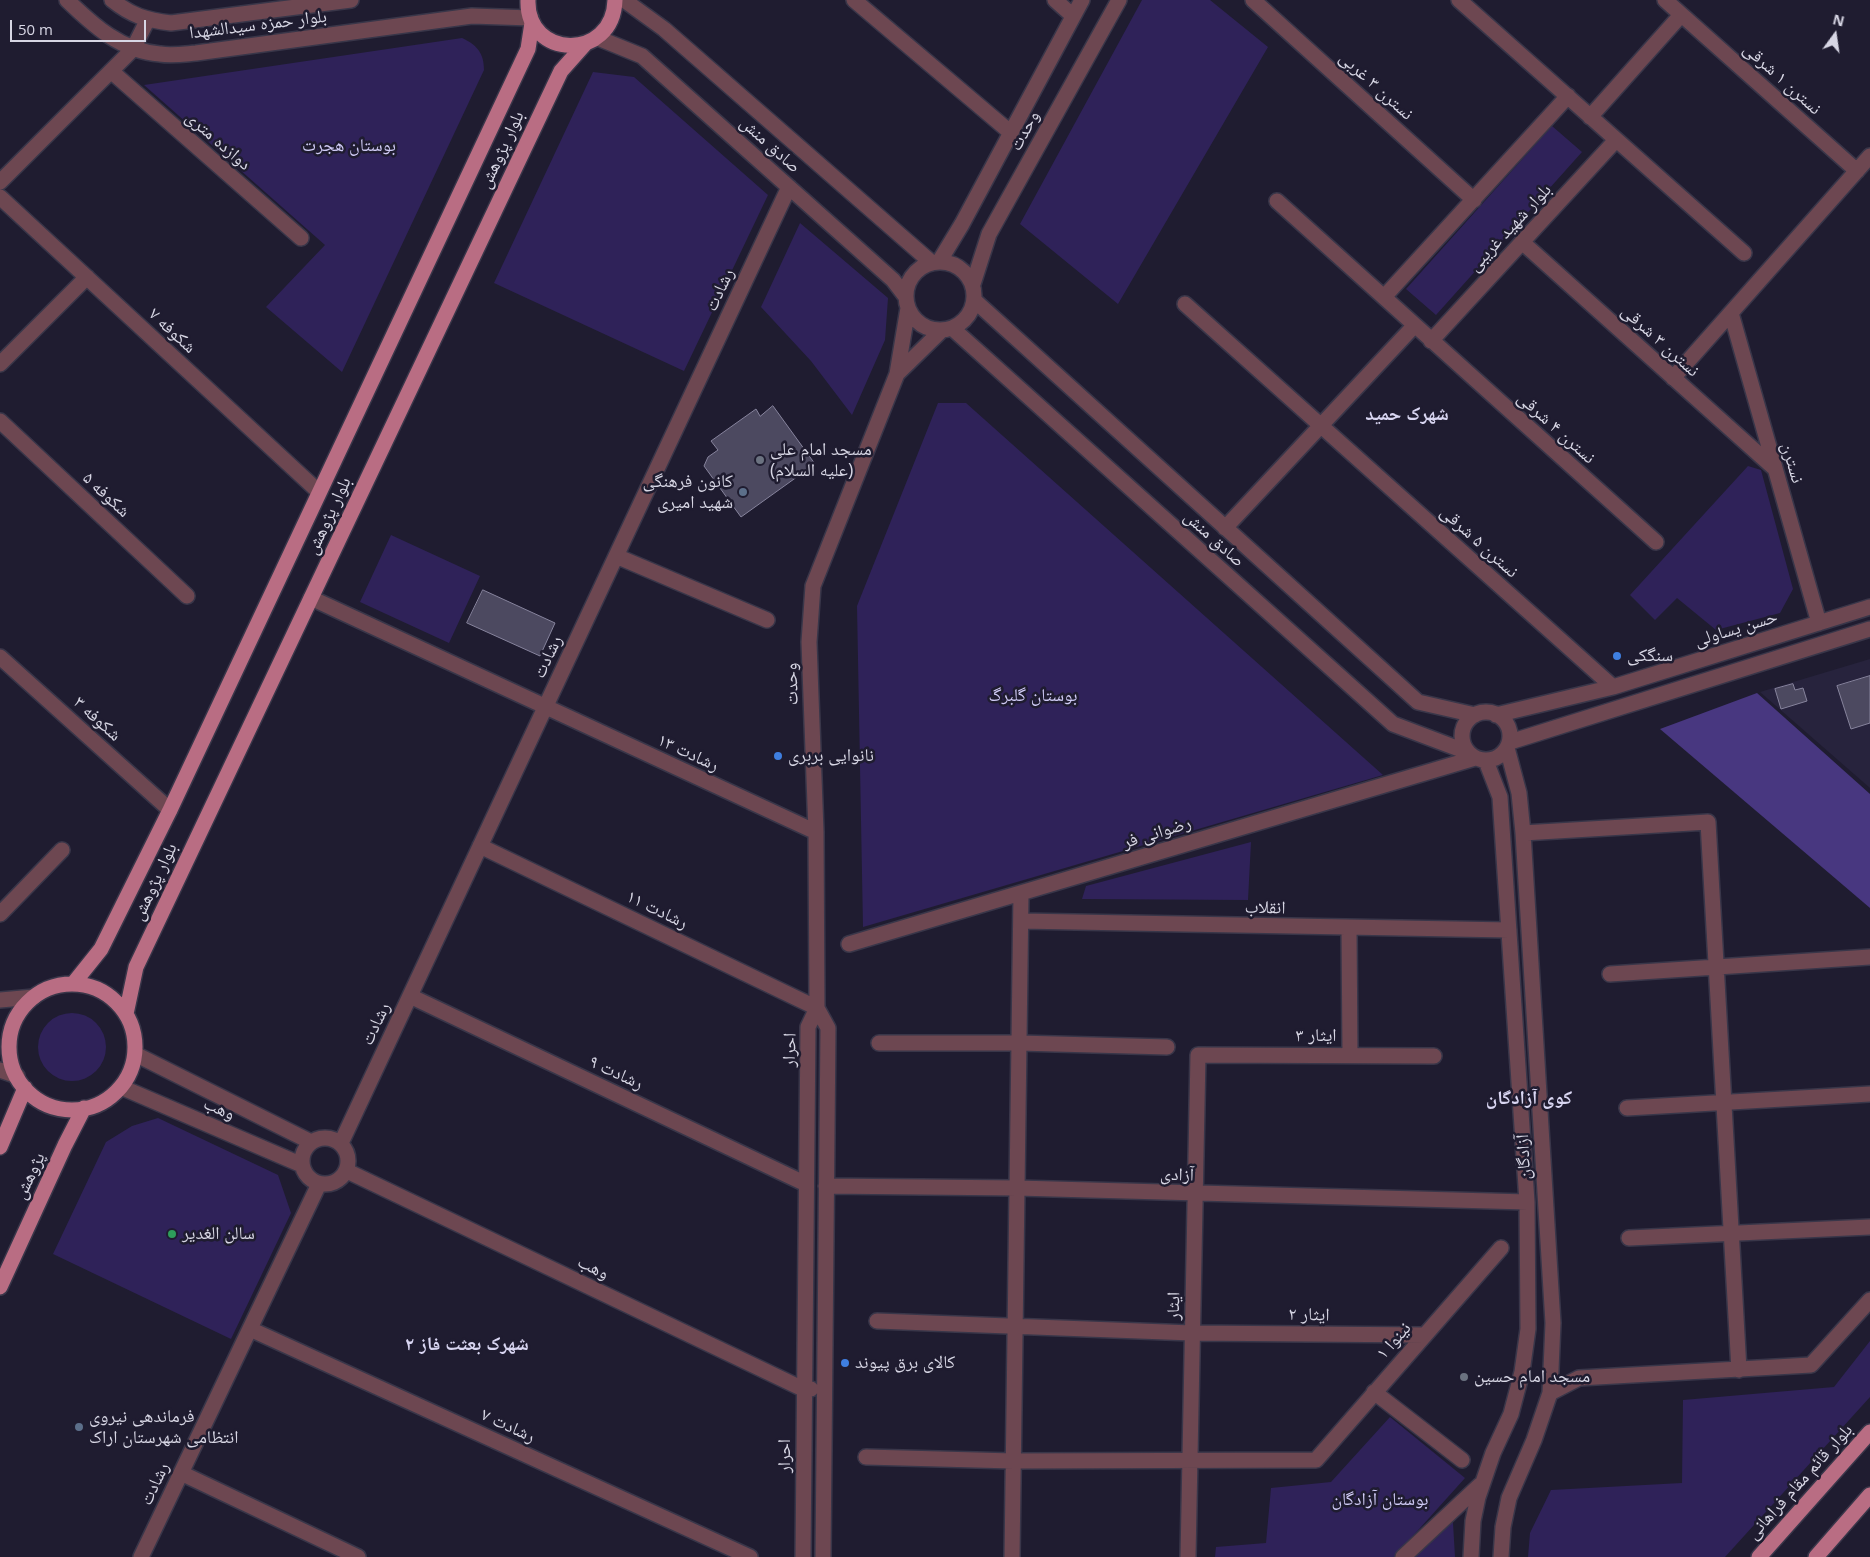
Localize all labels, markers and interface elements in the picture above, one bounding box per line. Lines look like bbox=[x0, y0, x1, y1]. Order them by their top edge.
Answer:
street label: بلوار حمزه سیدالشهدا bbox=[188, 6, 328, 44]
text: N bbox=[1831, 9, 1847, 31]
scale bar bbox=[12, 10, 149, 42]
north arrow bbox=[1810, 10, 1860, 60]
text: 50 m bbox=[18, 19, 53, 39]
street label: نسترن ۱ شرقی bbox=[1738, 38, 1826, 120]
street label: نسترن ۳ غربی bbox=[1334, 47, 1418, 125]
street label: دوازده متری bbox=[181, 107, 255, 175]
street label: وحدت bbox=[1005, 107, 1045, 155]
street label: بلوار پژوهش bbox=[475, 108, 529, 192]
street label: صادق منش bbox=[735, 112, 805, 178]
park label: بوستان هجرت bbox=[302, 135, 396, 157]
street label: بلوار شهید غریبی bbox=[1464, 180, 1556, 276]
street label: رشادت bbox=[701, 265, 739, 315]
street label: نسترن ۳ شرقی bbox=[1616, 300, 1704, 382]
street label: شکوفه ۷ bbox=[144, 304, 200, 358]
street label: نسترن ۴ شرقی bbox=[1512, 387, 1600, 469]
district label: شهرک حمید bbox=[1365, 404, 1449, 426]
place label: مسجد امام علی (علیه السلام) bbox=[770, 439, 872, 482]
street label: نسترن bbox=[1776, 440, 1808, 486]
marker: مسجد امام علی (علیه السلام) bbox=[754, 454, 766, 466]
street label: شکوفه ۵ bbox=[78, 468, 134, 522]
place label: کانون فرهنگی شهید امیری bbox=[643, 471, 733, 514]
street label: بلوار پژوهش bbox=[302, 474, 356, 558]
marker: کانون فرهنگی شهید امیری bbox=[737, 486, 749, 498]
street label: نسترن ۵ شرقی bbox=[1435, 501, 1523, 583]
street label: صادق منش bbox=[1179, 506, 1249, 572]
street label: حسن یساولی bbox=[1692, 606, 1780, 652]
street label: رشادت bbox=[529, 632, 567, 682]
place label: سنگکی bbox=[1627, 645, 1673, 667]
marker: سنگکی bbox=[1611, 650, 1623, 662]
street label: وحدت bbox=[780, 662, 804, 706]
park label: بوستان گلبرگ bbox=[989, 685, 1077, 707]
street label: شکوفه ۳ bbox=[69, 692, 125, 746]
street label: رشادت ۱۳ bbox=[654, 729, 722, 777]
place label: نانوایی بربری bbox=[788, 745, 874, 767]
marker: نانوایی بربری bbox=[772, 750, 784, 762]
street label: رضوانی فر bbox=[1120, 812, 1194, 854]
street label: بلوار پژوهش bbox=[128, 840, 182, 924]
street label: رشادت ۱۱ bbox=[623, 886, 691, 934]
street label: انقلاب bbox=[1244, 897, 1286, 919]
street label: رشادت bbox=[357, 999, 395, 1049]
street label: ایثار ۳ bbox=[1295, 1025, 1337, 1047]
street label: احرار bbox=[779, 1033, 801, 1067]
street label: رشادت ۹ bbox=[585, 1051, 647, 1095]
district label: کوی آزادگان bbox=[1486, 1088, 1572, 1110]
street label: وهب bbox=[200, 1093, 238, 1125]
street label: آزادگان bbox=[1512, 1134, 1536, 1180]
street label: پژوهش bbox=[10, 1149, 50, 1203]
street label: آزادی bbox=[1160, 1164, 1194, 1186]
place label: سالن الغدیر bbox=[182, 1223, 255, 1245]
marker: سالن الغدیر bbox=[166, 1228, 178, 1240]
street label: وهب bbox=[574, 1251, 612, 1285]
street label: ایثار bbox=[1163, 1292, 1185, 1320]
street label: ایثار ۲ bbox=[1288, 1304, 1330, 1326]
street label: نینوا ۱ bbox=[1372, 1318, 1416, 1364]
district label: شهرک بعثت فاز ۲ bbox=[405, 1334, 529, 1356]
place label: کالای برق پیوند bbox=[855, 1352, 955, 1374]
marker: کالای برق پیوند bbox=[839, 1357, 851, 1369]
place label: مسجد امام حسین bbox=[1474, 1366, 1590, 1388]
marker: مسجد امام حسین bbox=[1458, 1371, 1470, 1383]
street label: رشادت ۷ bbox=[477, 1404, 539, 1448]
place label: فرماندهی نیروی انتظامی شهرستان اراک bbox=[89, 1406, 238, 1448]
street label: بلوار قائم مقام فراهانی bbox=[1742, 1420, 1858, 1544]
marker: فرماندهی نیروی انتظامی شهرستان اراک bbox=[73, 1421, 85, 1433]
street label: احرار bbox=[774, 1439, 796, 1473]
street label: رشادت bbox=[136, 1459, 174, 1509]
park label: بوستان آزادگان bbox=[1331, 1489, 1429, 1511]

